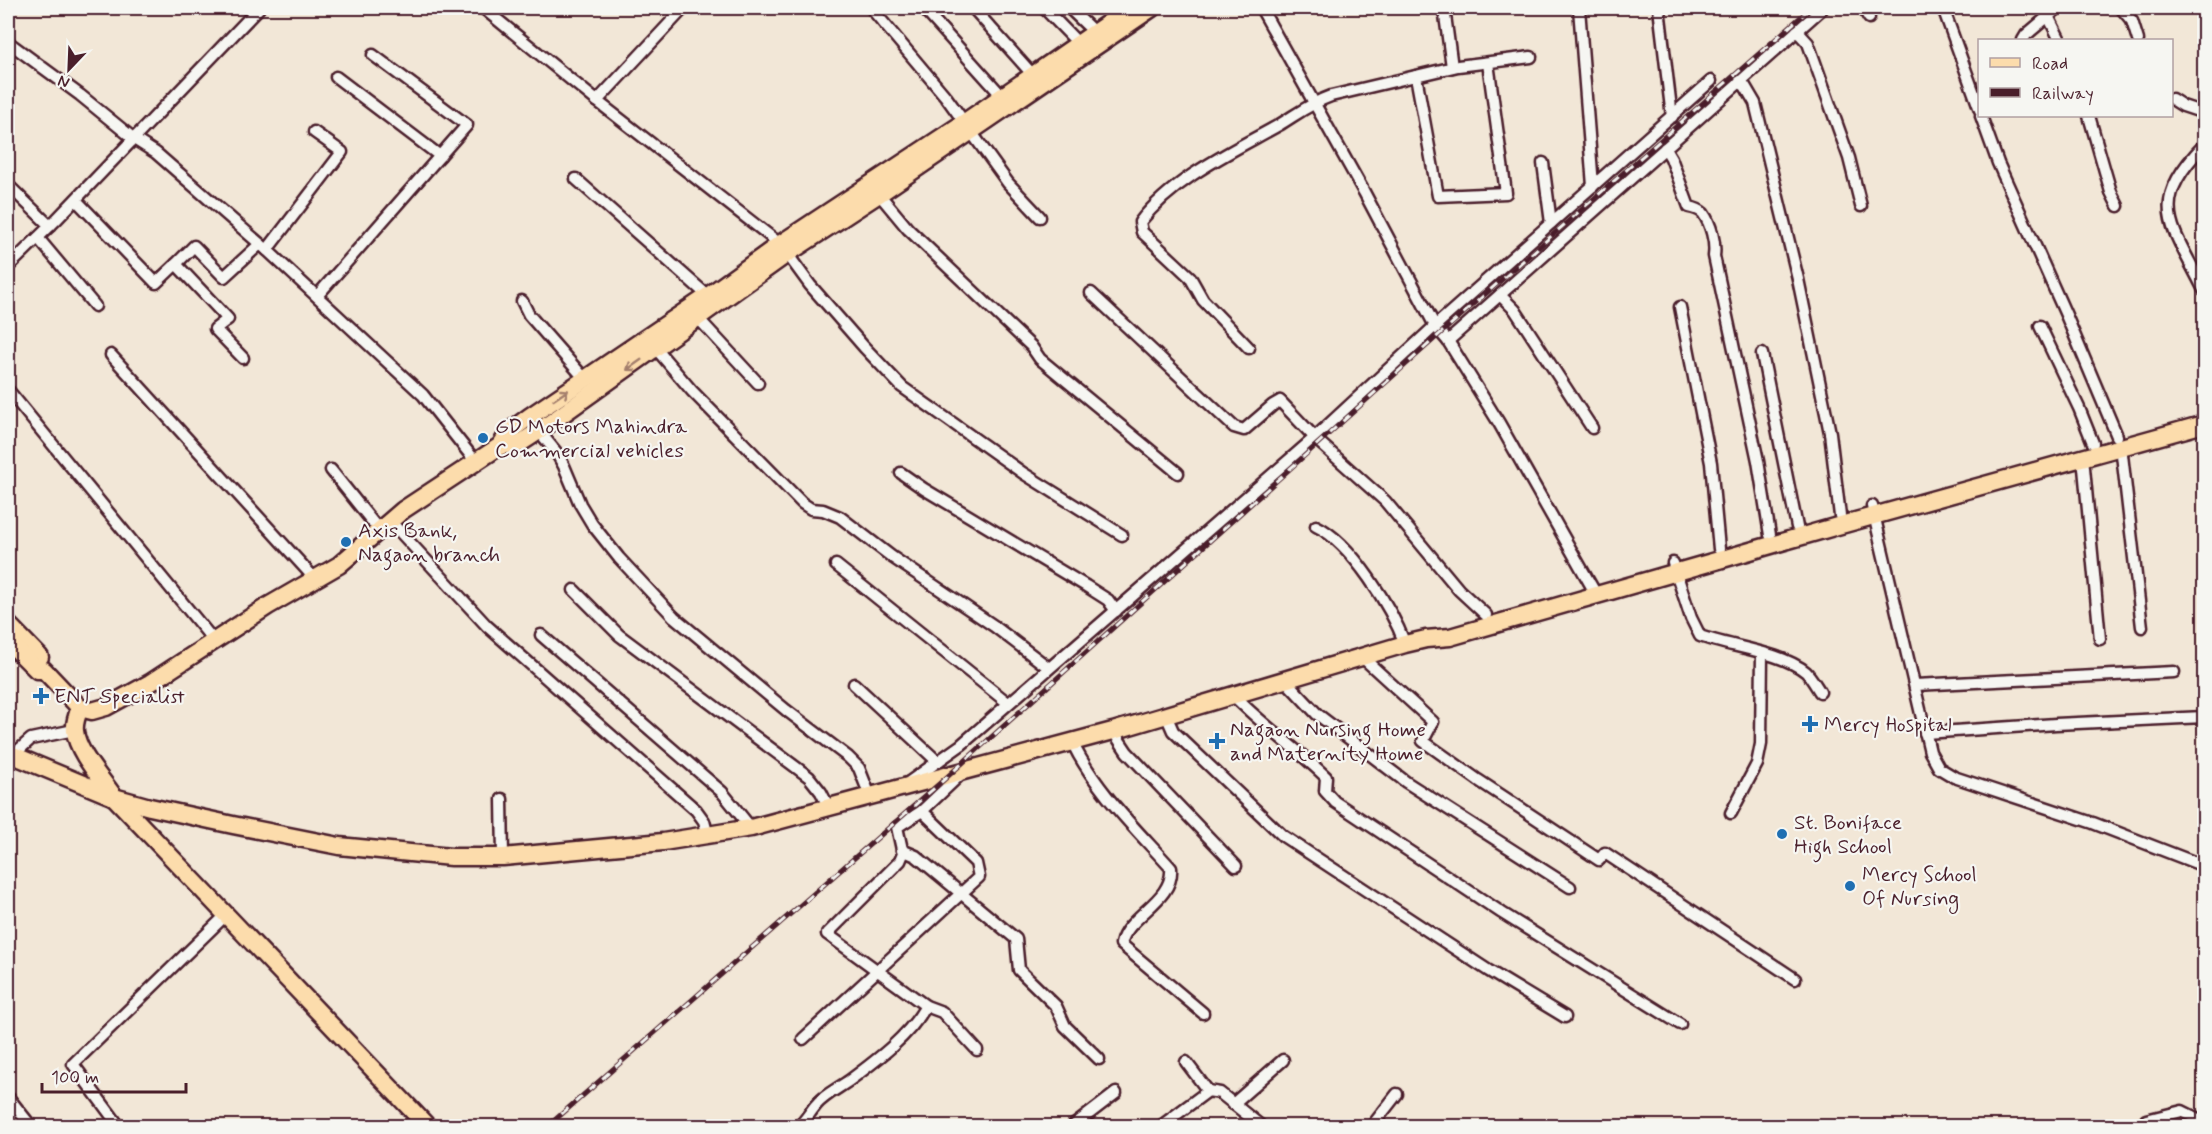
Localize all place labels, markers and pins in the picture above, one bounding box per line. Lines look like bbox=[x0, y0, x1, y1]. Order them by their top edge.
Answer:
place label: GD Motors Mahindra Commercial vehicles bbox=[495, 413, 688, 465]
marker: GD Motors Mahindra Commercial vehicles bbox=[476, 431, 490, 445]
place label: Axis Bank, Nagaon branch bbox=[358, 517, 500, 571]
marker: Axis Bank, Nagaon branch bbox=[339, 535, 353, 549]
place label: ENT Specialist bbox=[54, 683, 185, 711]
marker: ENT Specialist bbox=[32, 687, 50, 705]
place label: Mercy Hospital bbox=[1824, 711, 1952, 739]
marker: Mercy Hospital bbox=[1801, 715, 1819, 733]
place label: Nagaon Nursing Home and Maternity Home bbox=[1230, 716, 1426, 768]
marker: Nagaon Nursing Home and Maternity Home bbox=[1208, 732, 1226, 750]
place label: St. Boniface High School bbox=[1794, 809, 1902, 863]
marker: St. Boniface High School bbox=[1775, 827, 1789, 841]
place label: Mercy School Of Nursing bbox=[1862, 861, 1977, 914]
marker: Mercy School Of Nursing bbox=[1843, 879, 1857, 893]

